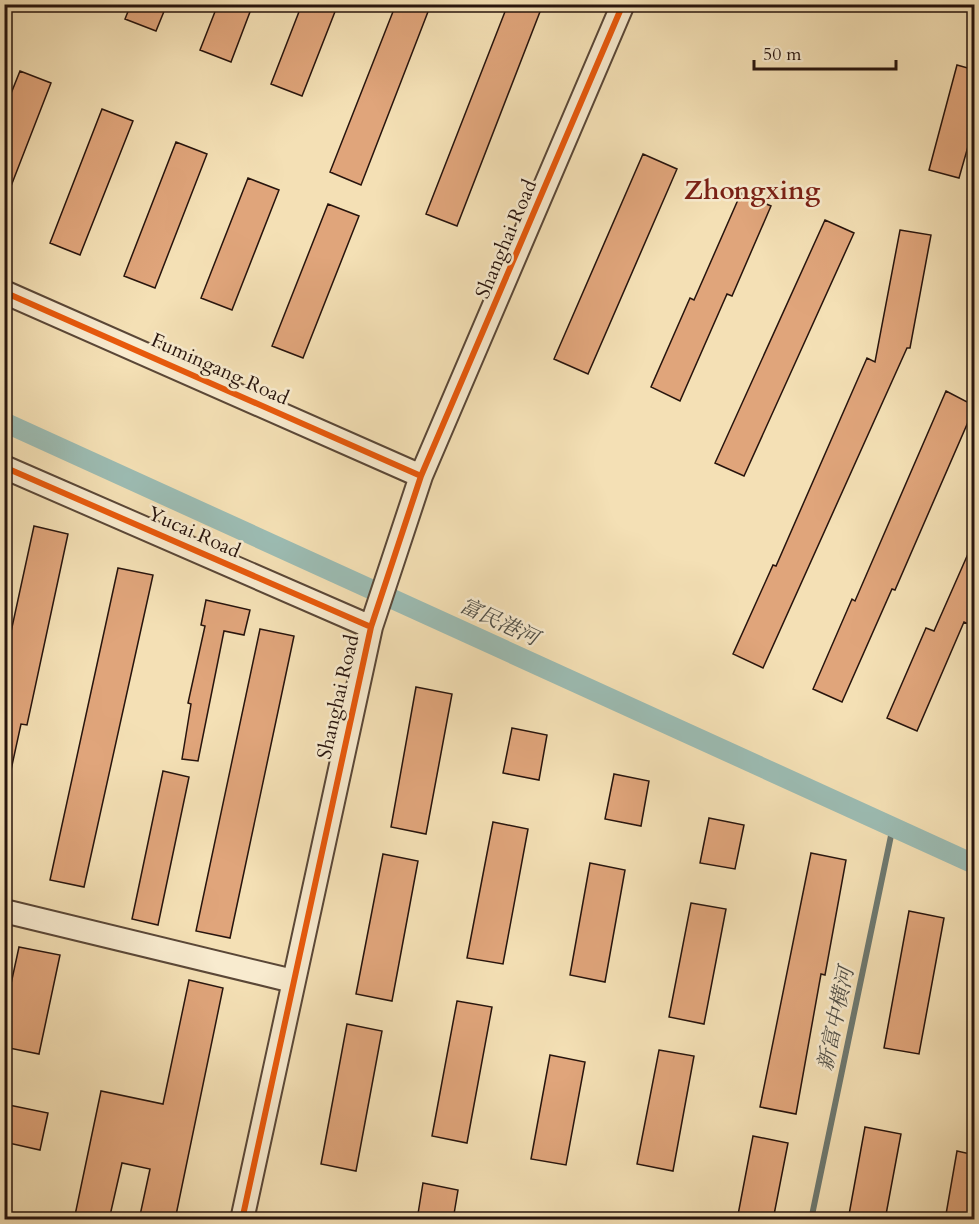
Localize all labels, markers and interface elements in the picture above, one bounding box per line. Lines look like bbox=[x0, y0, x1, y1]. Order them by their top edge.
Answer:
scale bar bbox=[754, 33, 896, 71]
text: 50 m bbox=[763, 42, 802, 67]
district label: Zhongxing bbox=[684, 173, 821, 208]
street label: Shanghai Road bbox=[469, 175, 543, 303]
street label: Fumingang Road bbox=[147, 327, 293, 412]
street label: Yucai Road bbox=[143, 500, 245, 565]
water label: 富民港河 bbox=[455, 591, 547, 655]
street label: Shanghai Road bbox=[311, 632, 365, 762]
water label: 新富中横河 bbox=[811, 961, 862, 1073]

